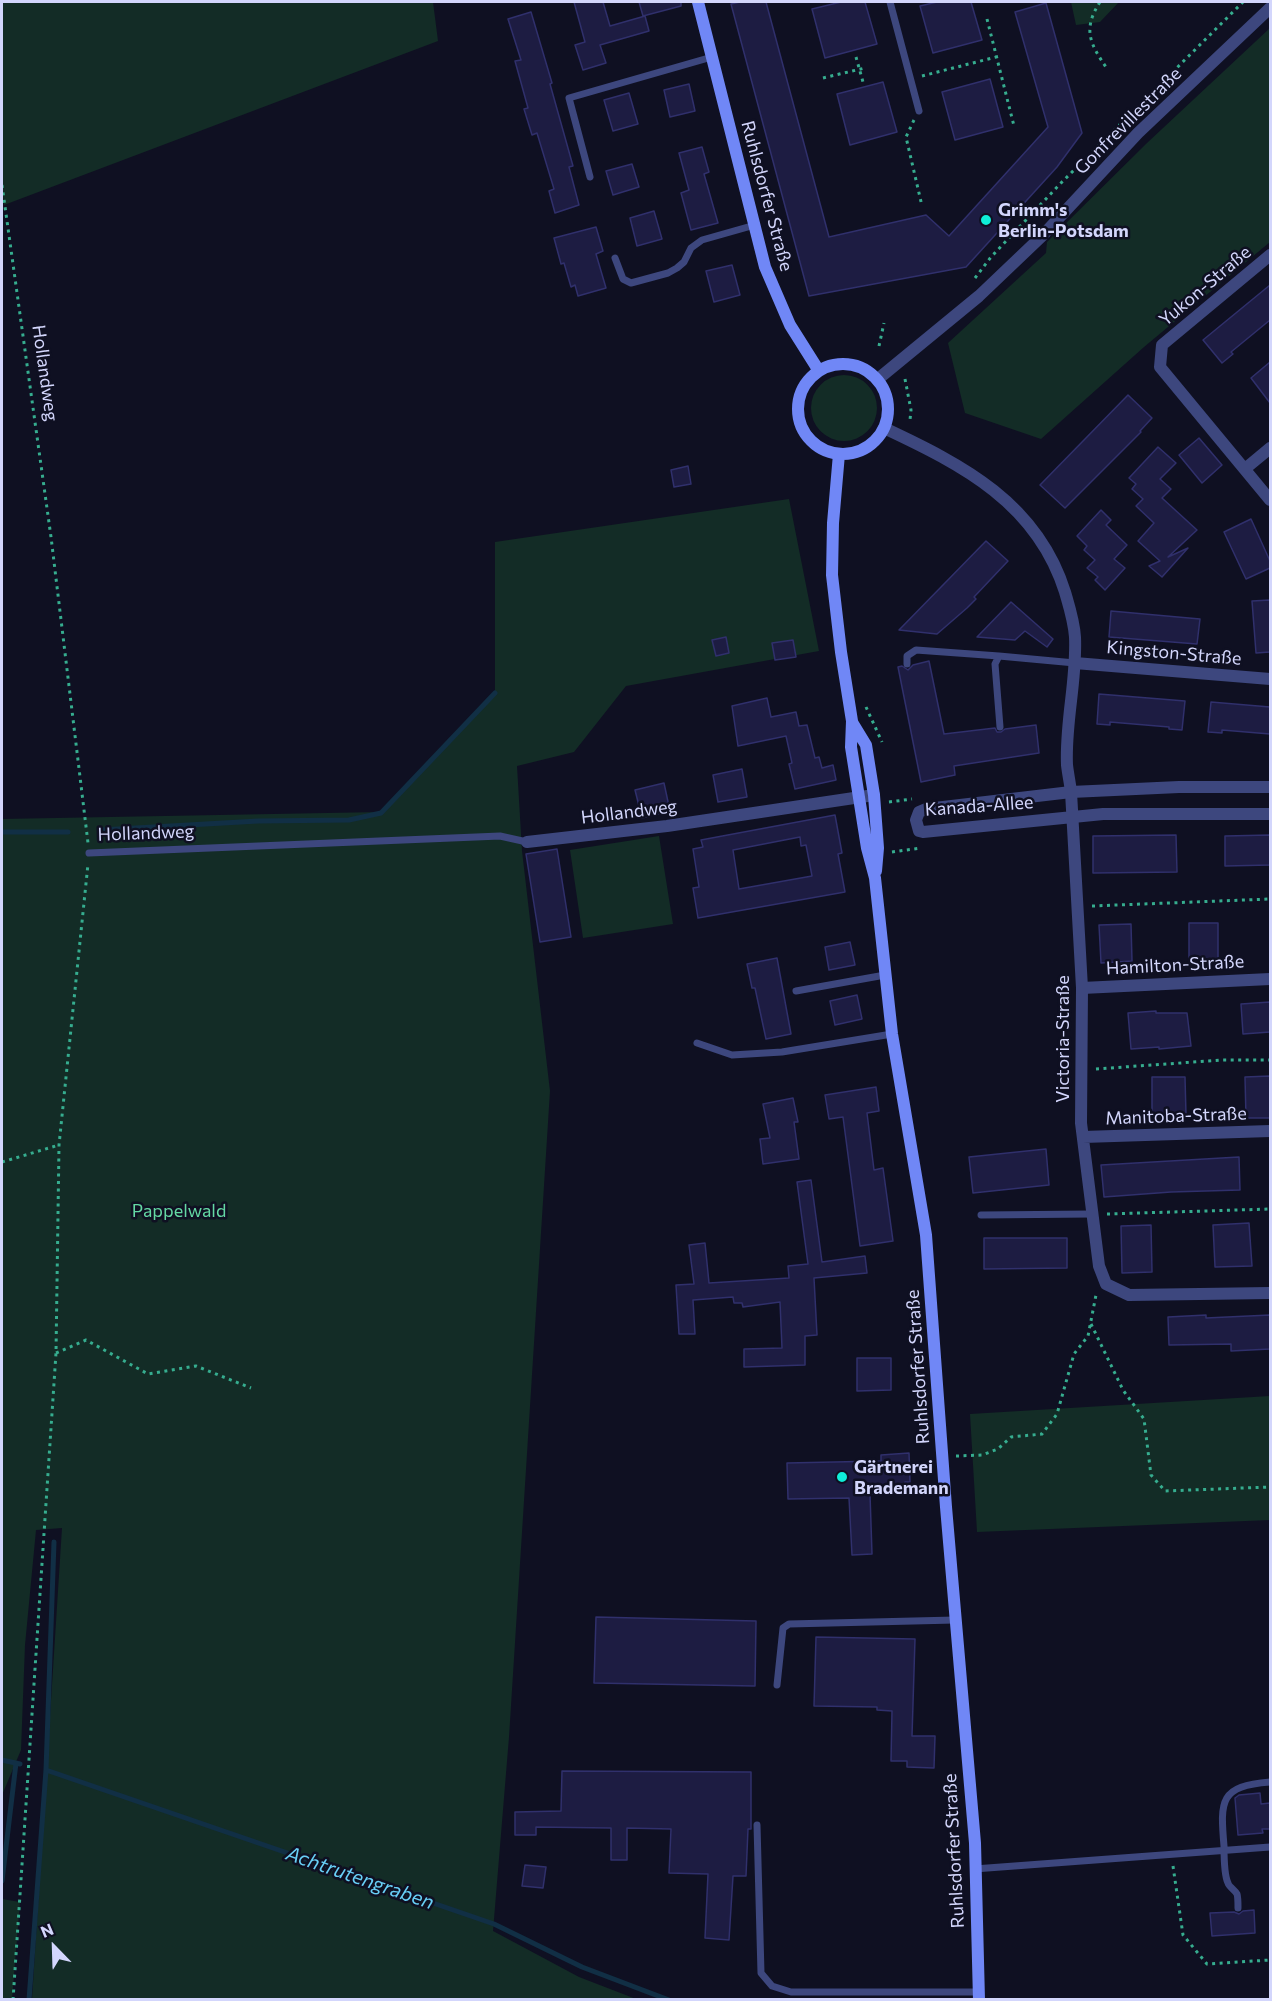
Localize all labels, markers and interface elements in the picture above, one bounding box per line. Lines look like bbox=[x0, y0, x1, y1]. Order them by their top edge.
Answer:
street label: Gonfrevillestraße bbox=[1070, 63, 1186, 179]
street label: Ruhlsdorfer Straße bbox=[737, 118, 797, 274]
place label: Grimm's Berlin-Potsdam bbox=[998, 199, 1129, 242]
marker: Grimm's Berlin-Potsdam bbox=[979, 213, 993, 227]
street label: Yukon-Straße bbox=[1155, 241, 1255, 331]
street label: Hollandweg bbox=[28, 324, 62, 422]
street label: Kingston-Straße bbox=[1106, 636, 1242, 670]
street label: Kanada-Allee bbox=[924, 791, 1034, 821]
street label: Hollandweg bbox=[580, 795, 678, 829]
street label: Hollandweg bbox=[97, 821, 195, 845]
street label: Hamilton-Straße bbox=[1105, 951, 1245, 979]
street label: Victoria-Straße bbox=[1052, 975, 1074, 1103]
street label: Manitoba-Straße bbox=[1105, 1103, 1247, 1129]
park label: Pappelwald bbox=[132, 1200, 226, 1222]
street label: Ruhlsdorfer Straße bbox=[902, 1289, 934, 1445]
place label: Gärtnerei Brademann bbox=[854, 1456, 949, 1498]
marker: Gärtnerei Brademann bbox=[835, 1470, 849, 1484]
street label: Ruhlsdorfer Straße bbox=[939, 1773, 969, 1929]
water label: Achtrutengraben bbox=[283, 1841, 437, 1915]
north arrow bbox=[24, 1917, 84, 1977]
text: N bbox=[38, 1919, 56, 1941]

